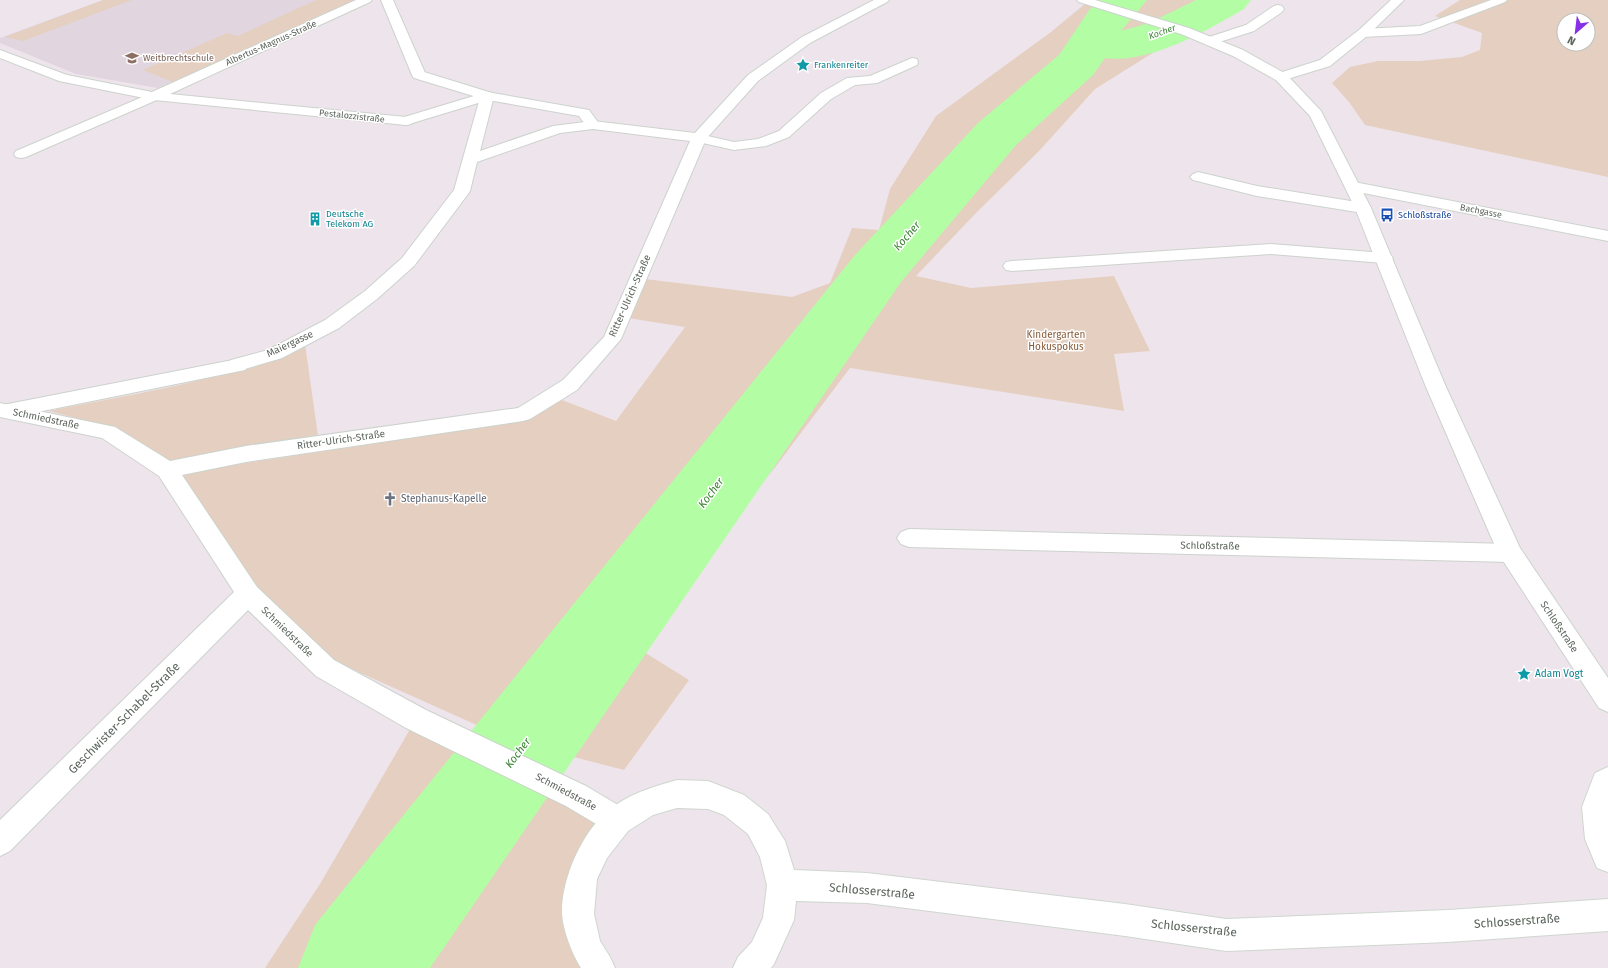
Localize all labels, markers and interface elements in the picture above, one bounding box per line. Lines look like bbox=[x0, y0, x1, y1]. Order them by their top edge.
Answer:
north arrow bbox=[1556, 12, 1596, 52]
street label: Albertus-Magnus-Straße bbox=[224, 18, 318, 68]
water label: Kocher bbox=[1147, 22, 1177, 41]
text: N bbox=[1565, 33, 1578, 48]
school or university icon: Weitbrechtschule bbox=[124, 50, 140, 66]
place label: Weitbrechtschule bbox=[143, 53, 214, 63]
place icon: Frankenreiter bbox=[795, 57, 811, 73]
place label: Frankenreiter bbox=[814, 60, 869, 70]
street label: Pestalozzistraße bbox=[319, 108, 385, 124]
street label: Bachgasse bbox=[1459, 202, 1503, 220]
bus stop icon: Schloßstraße bbox=[1379, 207, 1395, 223]
place label: Deutsche Telekom AG bbox=[326, 209, 374, 229]
place label: Schloßstraße bbox=[1398, 210, 1452, 220]
building icon: Deutsche Telekom AG bbox=[307, 211, 323, 227]
water label: Kocher bbox=[891, 218, 924, 253]
street label: Ritter-Ulrich-Straße bbox=[606, 253, 654, 339]
street label: Maiergasse bbox=[265, 328, 315, 360]
park label: Kindergarten Hokuspokus bbox=[1027, 329, 1085, 353]
street label: Schmiedstraße bbox=[12, 406, 80, 432]
street label: Ritter-Ulrich-Straße bbox=[296, 428, 386, 452]
water label: Kocher bbox=[696, 475, 727, 511]
church icon: Stephanus-Kapelle bbox=[382, 491, 398, 507]
place label: Stephanus-Kapelle bbox=[401, 493, 487, 505]
street label: Schloßstraße bbox=[1180, 539, 1240, 553]
street label: Schloßstraße bbox=[1537, 599, 1581, 655]
street label: Schmiedstraße bbox=[259, 604, 315, 660]
street label: Geschwister-Schabel-Straße bbox=[65, 659, 183, 777]
place icon: Adam Vogt bbox=[1516, 666, 1532, 682]
place label: Adam Vogt bbox=[1535, 668, 1584, 680]
water label: Kocher bbox=[503, 735, 534, 771]
street label: Schmiedstraße bbox=[533, 771, 599, 813]
street label: Schlosserstraße bbox=[828, 880, 916, 902]
street label: Schlosserstraße bbox=[1474, 911, 1560, 931]
street label: Schlosserstraße bbox=[1150, 917, 1238, 939]

